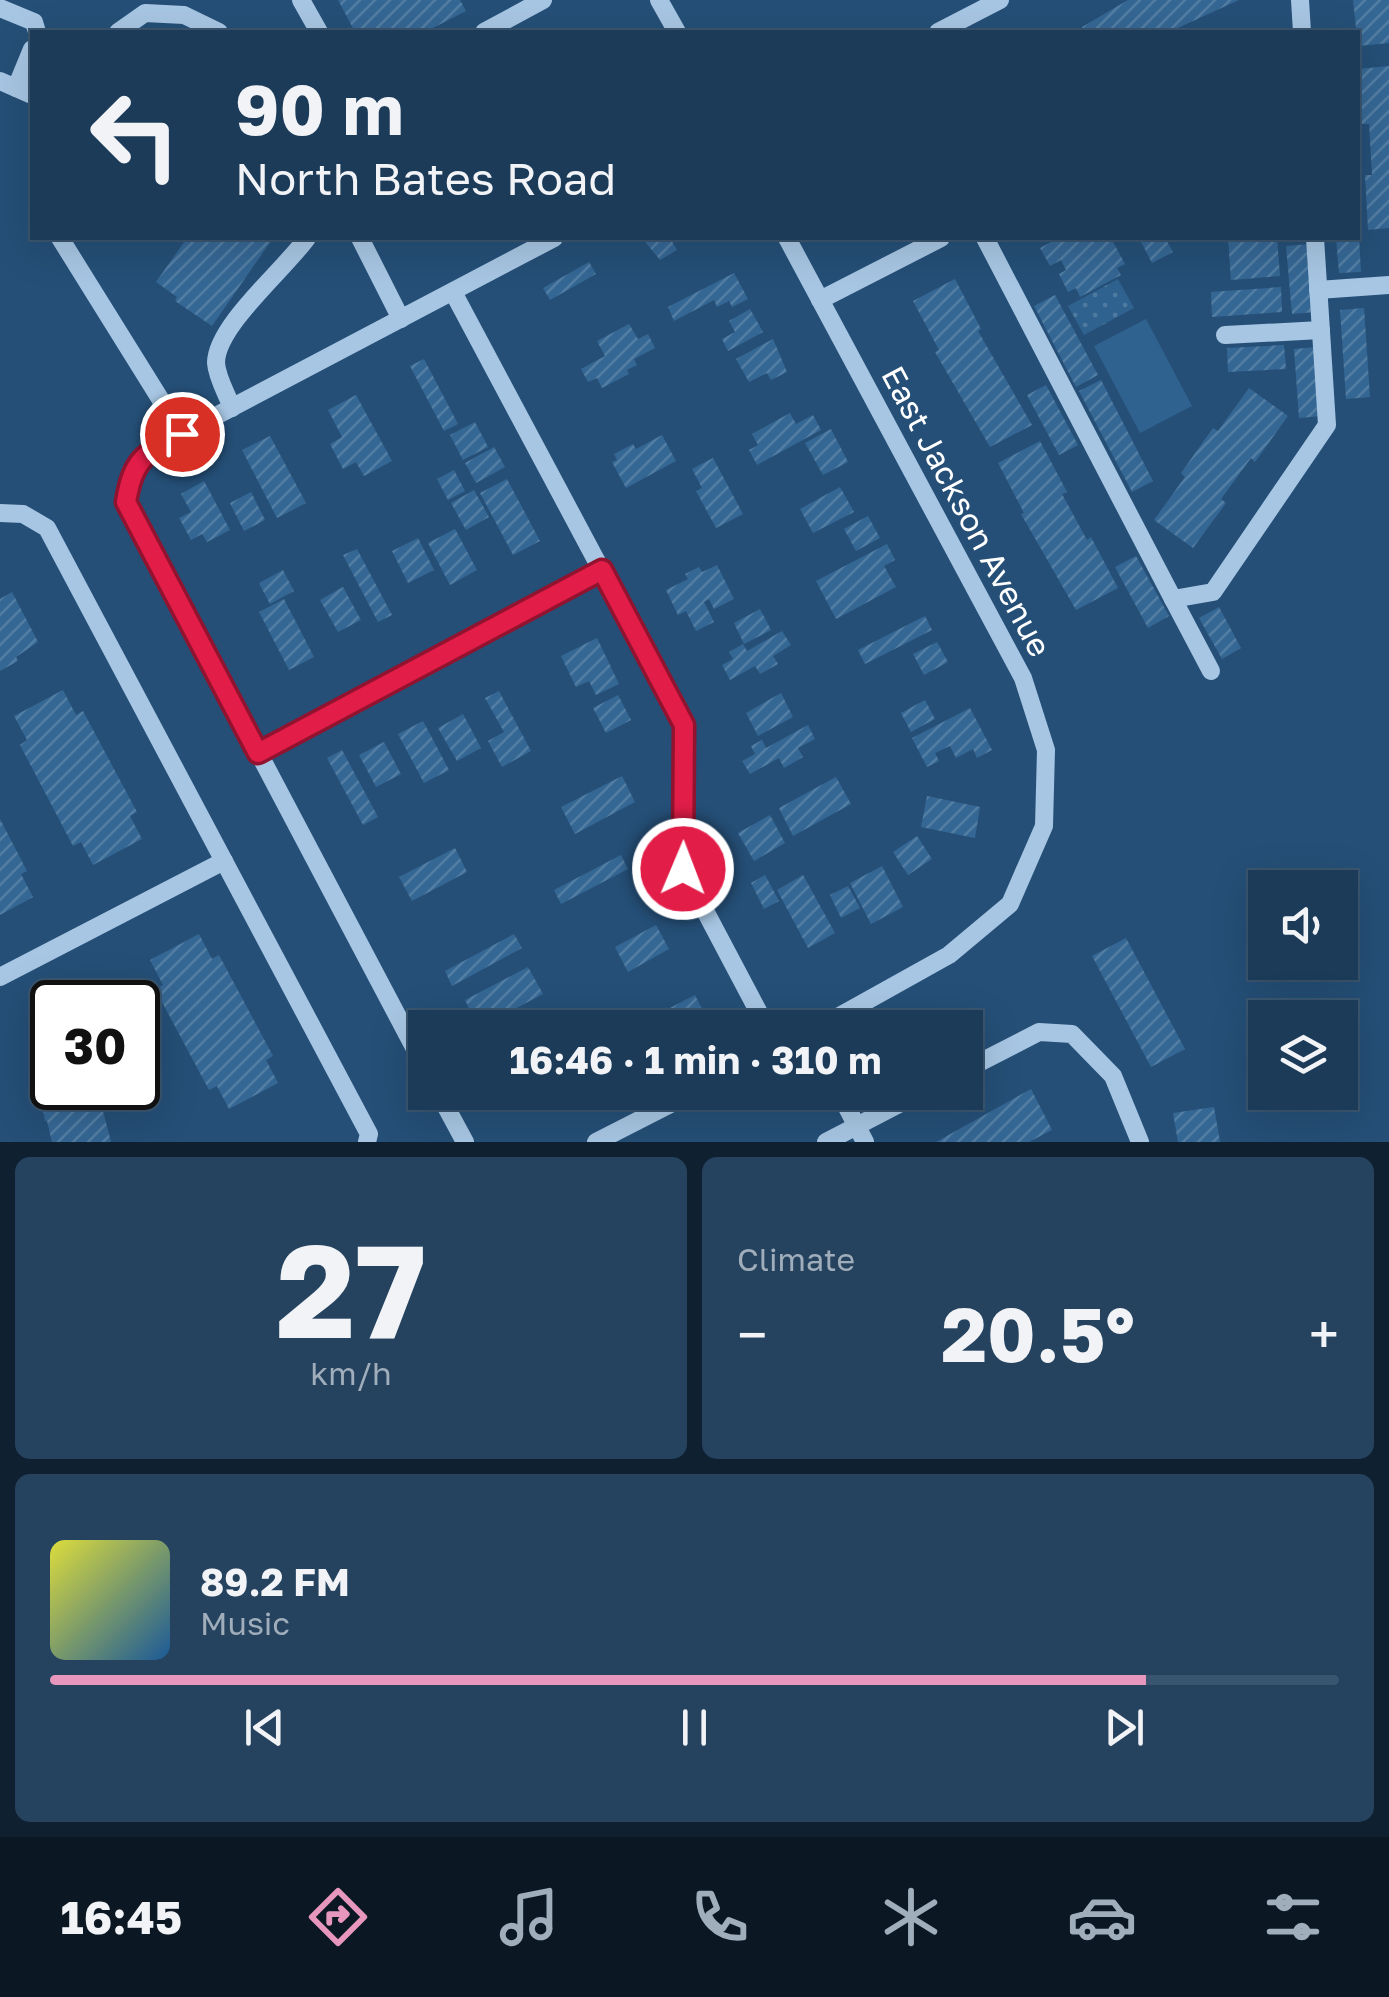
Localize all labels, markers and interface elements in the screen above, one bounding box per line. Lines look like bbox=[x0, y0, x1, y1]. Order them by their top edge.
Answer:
text: 90 m bbox=[235, 66, 404, 150]
icon: left bbox=[70, 70, 200, 200]
text: North Bates Road bbox=[235, 151, 616, 205]
street label: East Jackson Avenue bbox=[874, 359, 1060, 663]
pin bbox=[140, 392, 225, 477]
icon: arrive bbox=[155, 407, 210, 462]
position arrow bbox=[631, 817, 735, 921]
map controls bbox=[1248, 870, 1358, 1110]
button: sound bbox=[1248, 870, 1358, 980]
speed limit sign: 30 bbox=[30, 980, 160, 1110]
button: layers bbox=[1248, 1000, 1358, 1110]
text: 16:46 · 1 min · 310 m bbox=[510, 1037, 881, 1082]
text: 27 bbox=[276, 1211, 426, 1367]
text: Climate bbox=[737, 1240, 855, 1278]
text: 20.5° bbox=[941, 1288, 1135, 1379]
text: − bbox=[737, 1301, 767, 1367]
text: + bbox=[1309, 1301, 1339, 1367]
text: km/h bbox=[310, 1354, 392, 1392]
text: 89.2 FM bbox=[200, 1559, 350, 1604]
text: Music bbox=[200, 1604, 290, 1642]
icon: previous bbox=[237, 1700, 292, 1755]
icon: pause bbox=[667, 1700, 722, 1755]
icon: next bbox=[1097, 1700, 1152, 1755]
icon: directions bbox=[303, 1882, 373, 1952]
icon: music bbox=[494, 1882, 564, 1952]
icon: phone bbox=[685, 1882, 755, 1952]
icon: climate bbox=[876, 1882, 946, 1952]
icon: car bbox=[1067, 1882, 1137, 1952]
icon: filters bbox=[1258, 1882, 1328, 1952]
text: 16:45 bbox=[61, 1890, 182, 1944]

